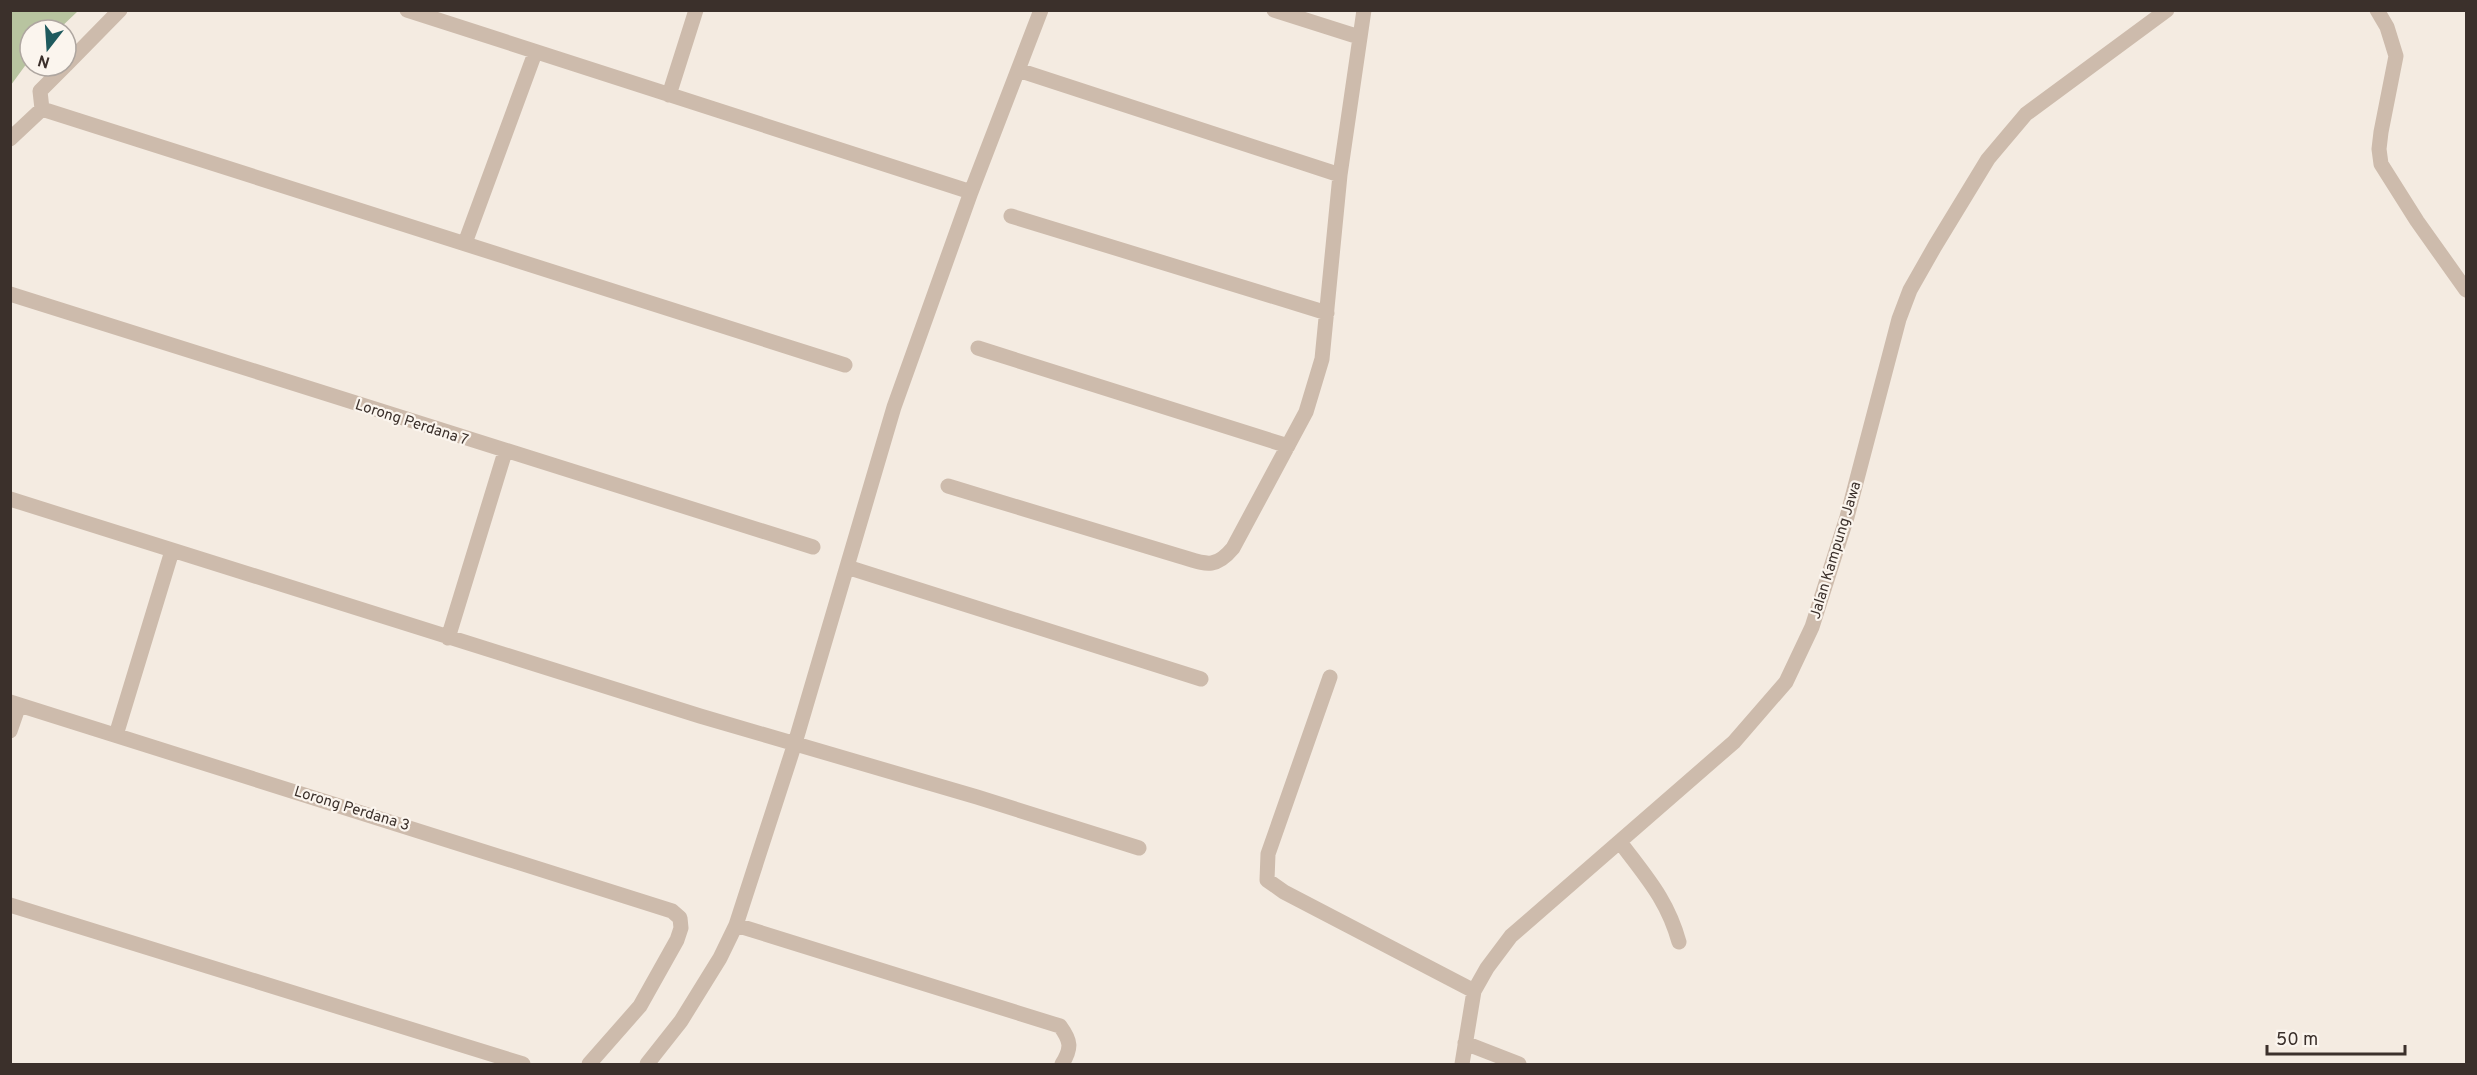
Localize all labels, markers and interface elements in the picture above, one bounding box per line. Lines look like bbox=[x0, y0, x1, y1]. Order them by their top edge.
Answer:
north arrow bbox=[18, 18, 78, 78]
text: N bbox=[36, 49, 53, 72]
street label: Lorong Perdana 7 bbox=[353, 396, 471, 451]
street label: Jalan Kampung Jawa bbox=[1806, 479, 1866, 621]
street label: Lorong Perdana 3 bbox=[292, 783, 412, 836]
scale bar bbox=[2267, 1018, 2405, 1056]
text: 50 m bbox=[2276, 1029, 2318, 1052]

